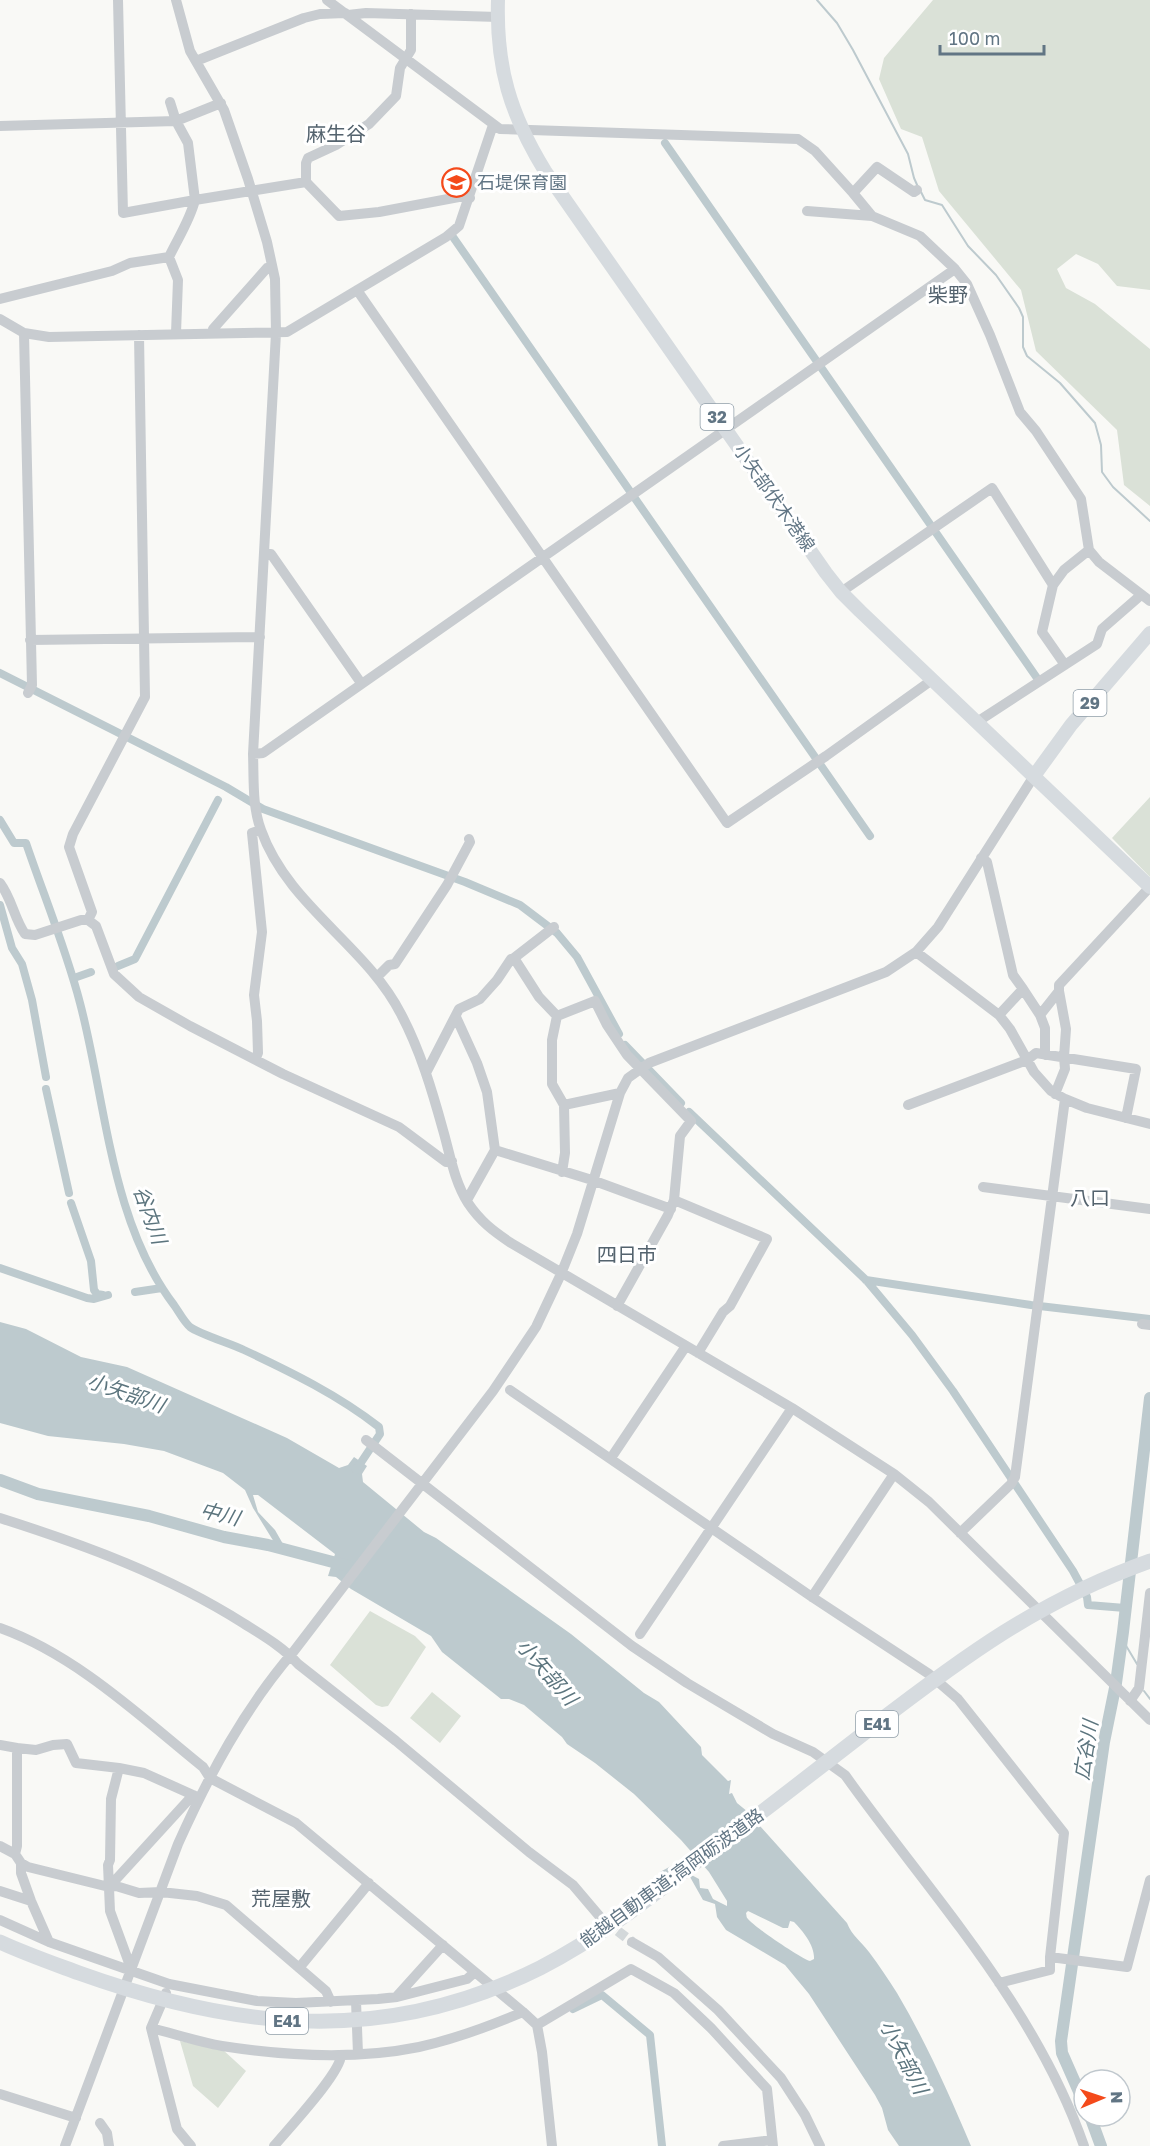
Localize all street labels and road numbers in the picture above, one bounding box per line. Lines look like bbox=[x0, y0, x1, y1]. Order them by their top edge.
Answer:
road number: 32 bbox=[700, 404, 734, 430]
street label: 小矢部伏木港線 bbox=[730, 440, 820, 555]
road number: 29 bbox=[1074, 690, 1106, 716]
road number: E41 bbox=[856, 1711, 898, 1737]
street label: 能越自動車道;高岡砺波道路 bbox=[575, 1803, 767, 1951]
road number: E41 bbox=[266, 2008, 308, 2034]

